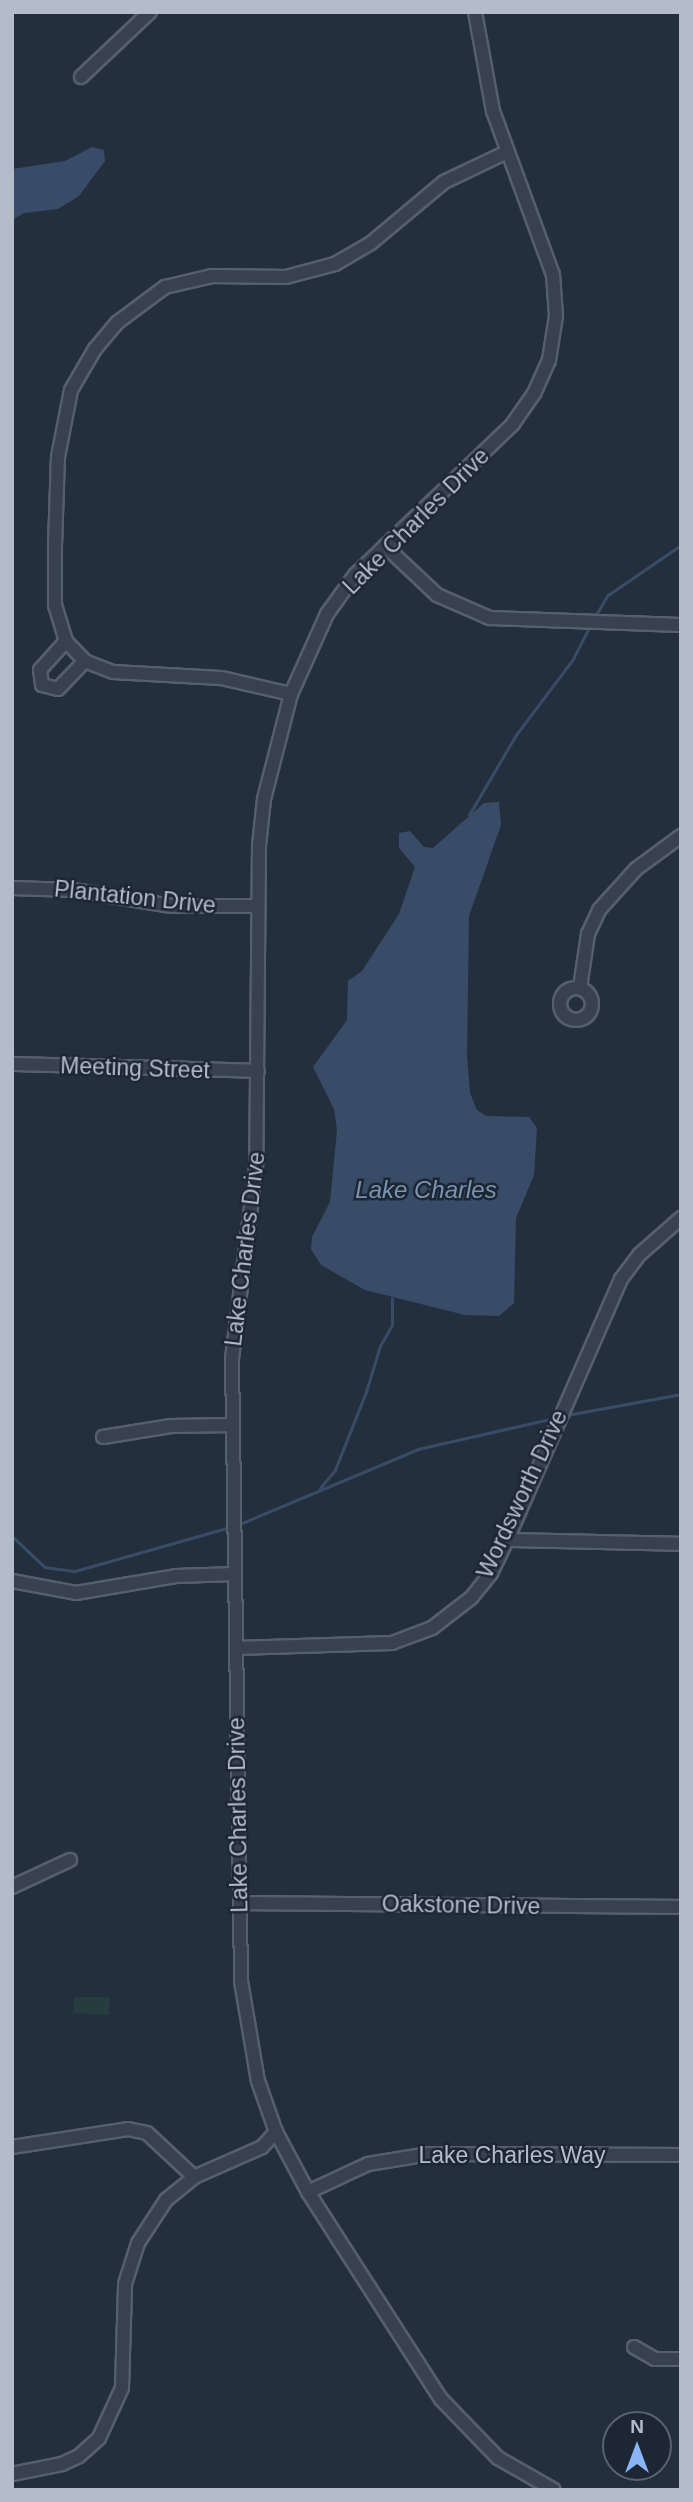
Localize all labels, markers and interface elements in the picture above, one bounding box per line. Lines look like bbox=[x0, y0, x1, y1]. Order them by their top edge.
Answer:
street label: Lake Charles Drive bbox=[337, 442, 495, 600]
street label: Plantation Drive bbox=[53, 875, 217, 919]
street label: Meeting Street bbox=[60, 1052, 210, 1084]
street label: Lake Charles Drive bbox=[219, 1150, 271, 1348]
water label: Lake Charles bbox=[355, 1176, 497, 1204]
street label: Wordsworth Drive bbox=[471, 1406, 573, 1582]
street label: Lake Charles Drive bbox=[222, 1717, 254, 1913]
street label: Oakstone Drive bbox=[382, 1890, 540, 1920]
street label: Lake Charles Way bbox=[418, 2141, 606, 2169]
north arrow bbox=[602, 2411, 672, 2481]
text: N bbox=[630, 2416, 644, 2437]

